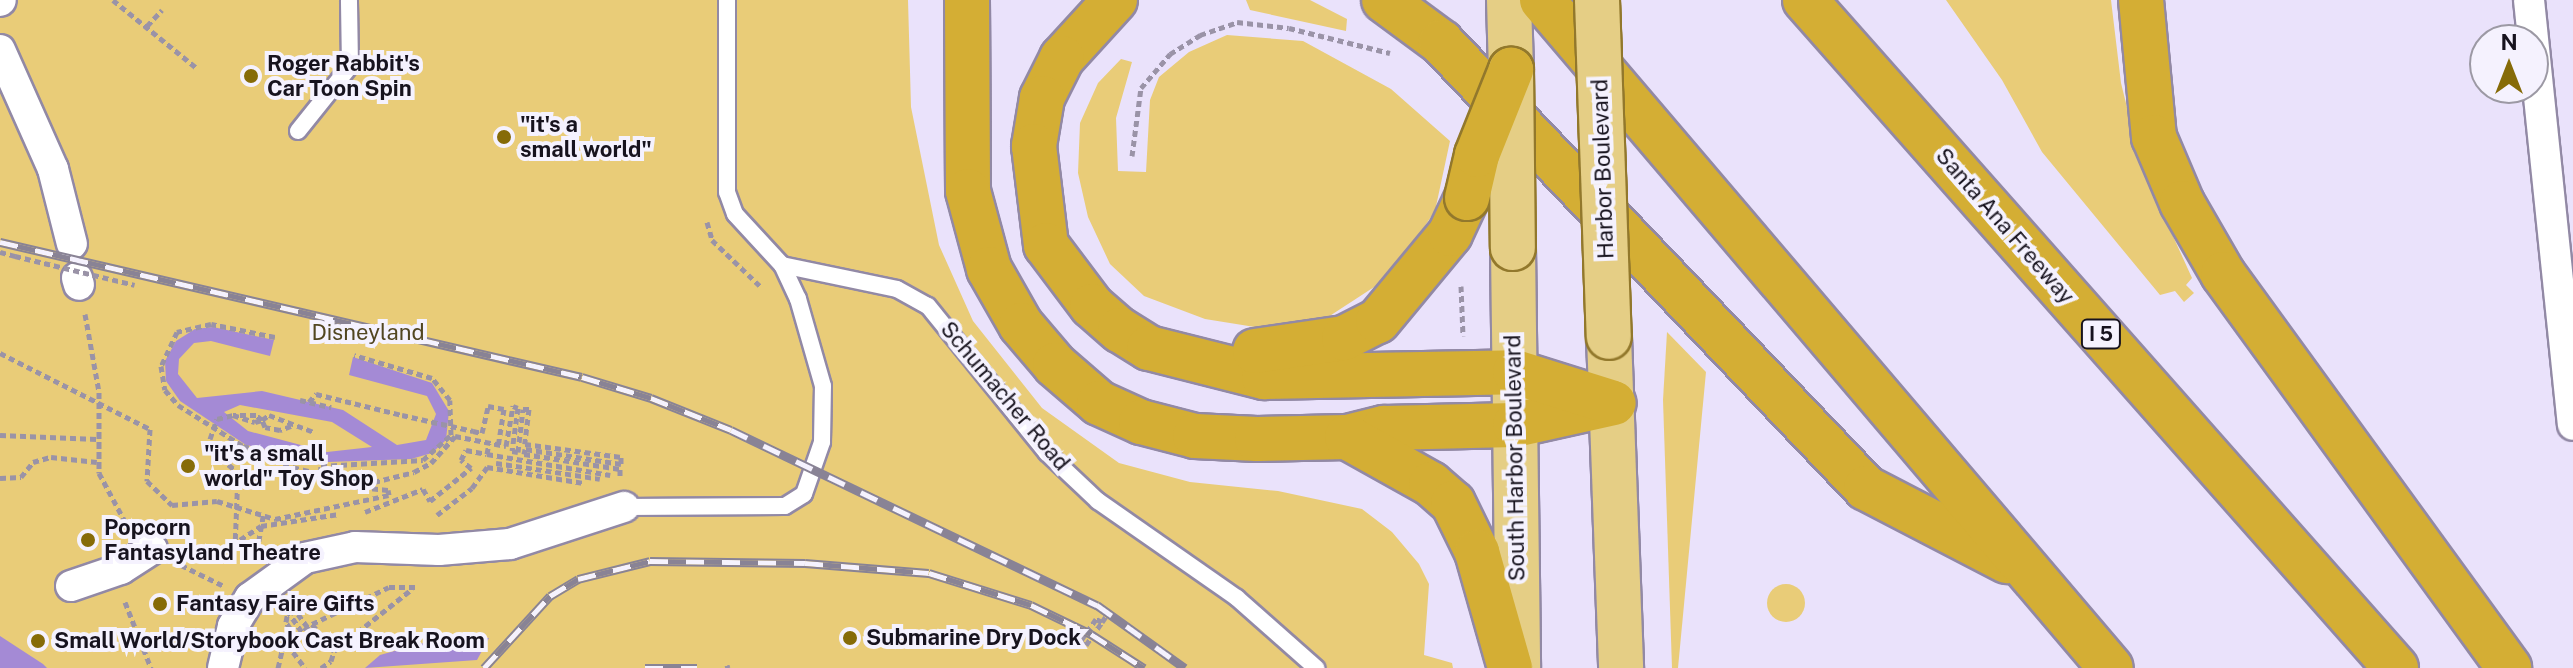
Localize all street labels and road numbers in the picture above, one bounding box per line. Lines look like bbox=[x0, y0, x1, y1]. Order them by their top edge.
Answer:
street label: Harbor Boulevard bbox=[1587, 79, 1619, 259]
street label: Santa Ana Freeway bbox=[1930, 143, 2080, 309]
street label: Schumacher Road bbox=[935, 316, 1075, 476]
road number: I 5 bbox=[2079, 318, 2123, 350]
street label: South Harbor Boulevard bbox=[1500, 334, 1530, 582]

